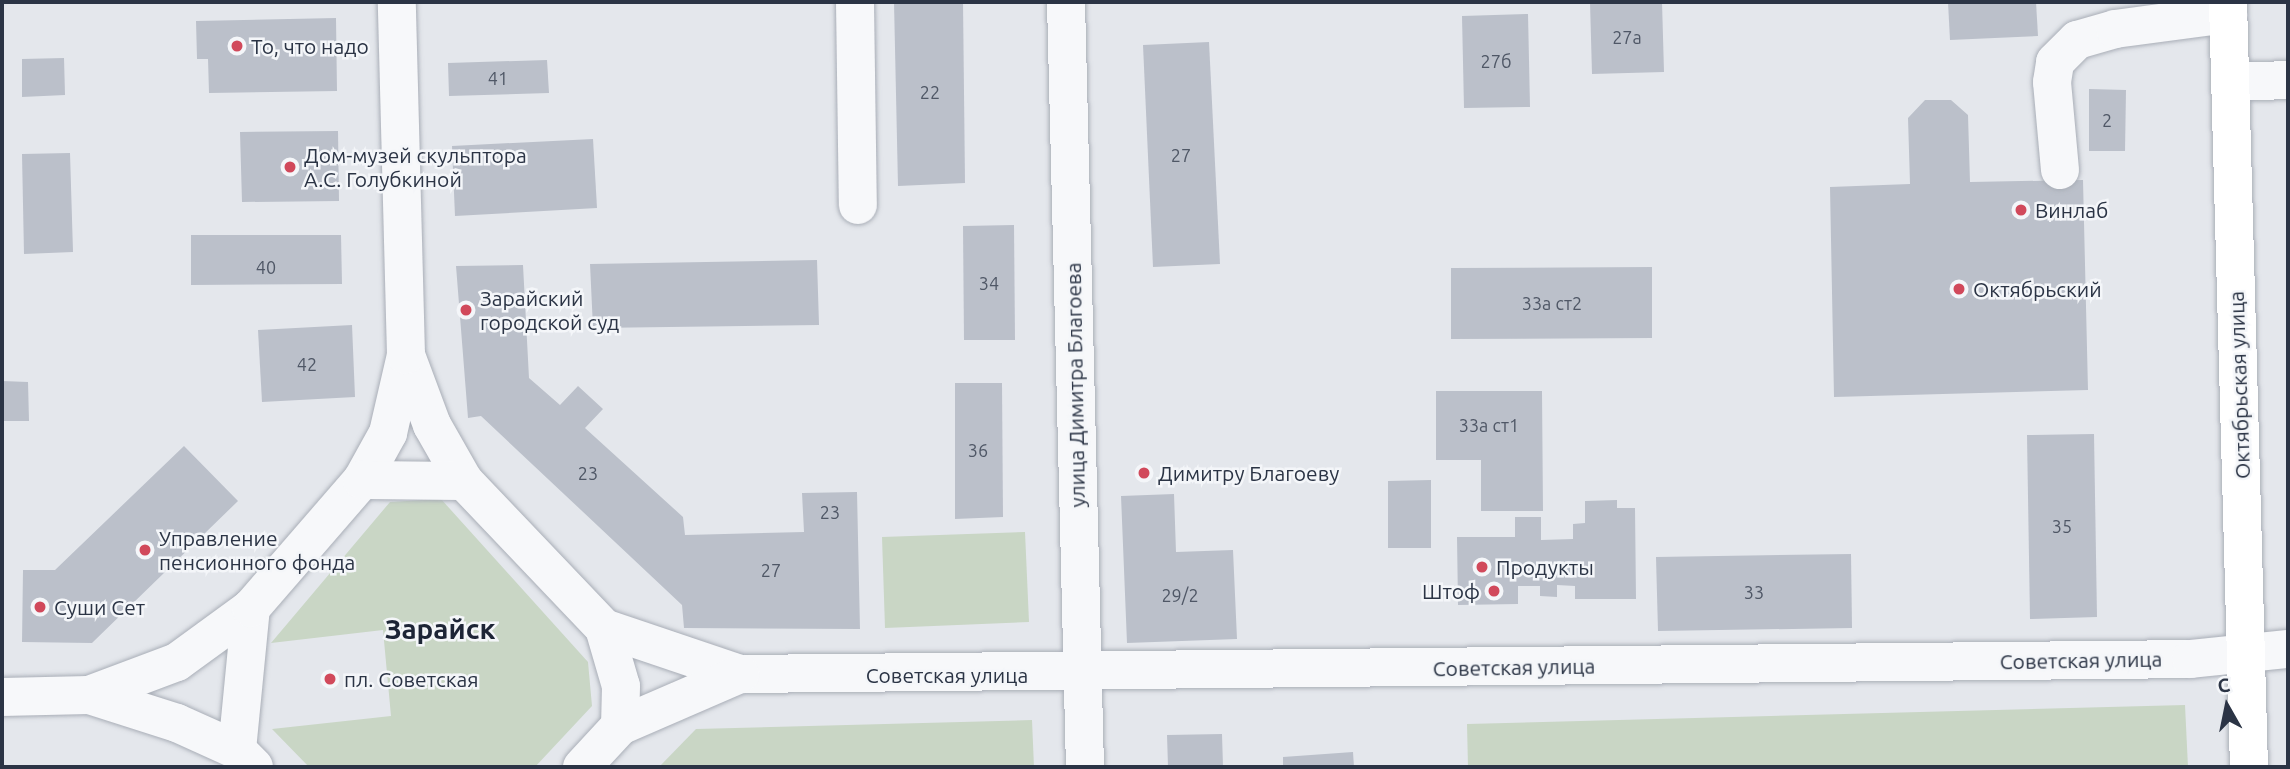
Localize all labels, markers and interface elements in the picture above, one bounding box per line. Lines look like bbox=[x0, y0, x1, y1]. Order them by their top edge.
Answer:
house number: 27a bbox=[1612, 26, 1642, 48]
place label: То, что надо bbox=[251, 33, 369, 59]
marker: То, что надо bbox=[229, 38, 245, 54]
house number: 27б bbox=[1481, 50, 1511, 72]
house number: 41 bbox=[488, 67, 508, 89]
house number: 22 bbox=[920, 81, 940, 103]
house number: 2 bbox=[2102, 109, 2112, 131]
place label: Дом-музей скульптора А.С. Голубкиной bbox=[304, 142, 527, 192]
house number: 27 bbox=[1171, 144, 1191, 166]
marker: Дом-музей скульптора А.С. Голубкиной bbox=[282, 159, 298, 175]
place label: Винлаб bbox=[2035, 197, 2108, 223]
marker: Винлаб bbox=[2013, 202, 2029, 218]
house number: 40 bbox=[256, 256, 276, 278]
street label: улица Димитра Благоева bbox=[1060, 262, 1090, 508]
house number: 34 bbox=[979, 272, 999, 294]
place label: Октябрьский bbox=[1973, 276, 2102, 302]
marker: Октябрьский bbox=[1951, 281, 1967, 297]
place label: Зарайский городской суд bbox=[480, 285, 619, 335]
street label: Октябрьская улица bbox=[2223, 291, 2255, 479]
house number: 33а ст2 bbox=[1522, 292, 1582, 314]
marker: Зарайский городской суд bbox=[458, 302, 474, 318]
house number: 42 bbox=[297, 353, 317, 375]
house number: 33а ст1 bbox=[1459, 414, 1519, 436]
house number: 36 bbox=[968, 439, 988, 461]
place label: Димитру Благоеву bbox=[1158, 460, 1339, 486]
house number: 23 bbox=[578, 462, 598, 484]
marker: Димитру Благоеву bbox=[1136, 465, 1152, 481]
house number: 23 bbox=[820, 501, 840, 523]
house number: 35 bbox=[2052, 515, 2072, 537]
place label: Управление пенсионного фонда bbox=[159, 525, 355, 575]
marker: Управление пенсионного фонда bbox=[137, 542, 153, 558]
place label: Продукты bbox=[1496, 554, 1594, 580]
house number: 27 bbox=[761, 559, 781, 581]
marker: Продукты bbox=[1474, 559, 1490, 575]
place label: Штоф bbox=[1422, 578, 1480, 604]
house number: 33 bbox=[1744, 581, 1764, 603]
marker: Штоф bbox=[1486, 583, 1502, 599]
house number: 29/2 bbox=[1161, 584, 1199, 606]
place label: Суши Сет bbox=[54, 594, 145, 620]
marker: Суши Сет bbox=[32, 599, 48, 615]
district label: Зарайск bbox=[385, 612, 495, 646]
street label: Советская улица bbox=[2000, 646, 2162, 674]
street label: Советская улица bbox=[1433, 653, 1595, 681]
street label: Советская улица bbox=[866, 662, 1028, 688]
place label: пл. Советская bbox=[344, 666, 479, 692]
marker: пл. Советская bbox=[322, 671, 338, 687]
north arrow bbox=[2192, 671, 2262, 741]
text: С bbox=[2216, 673, 2231, 697]

